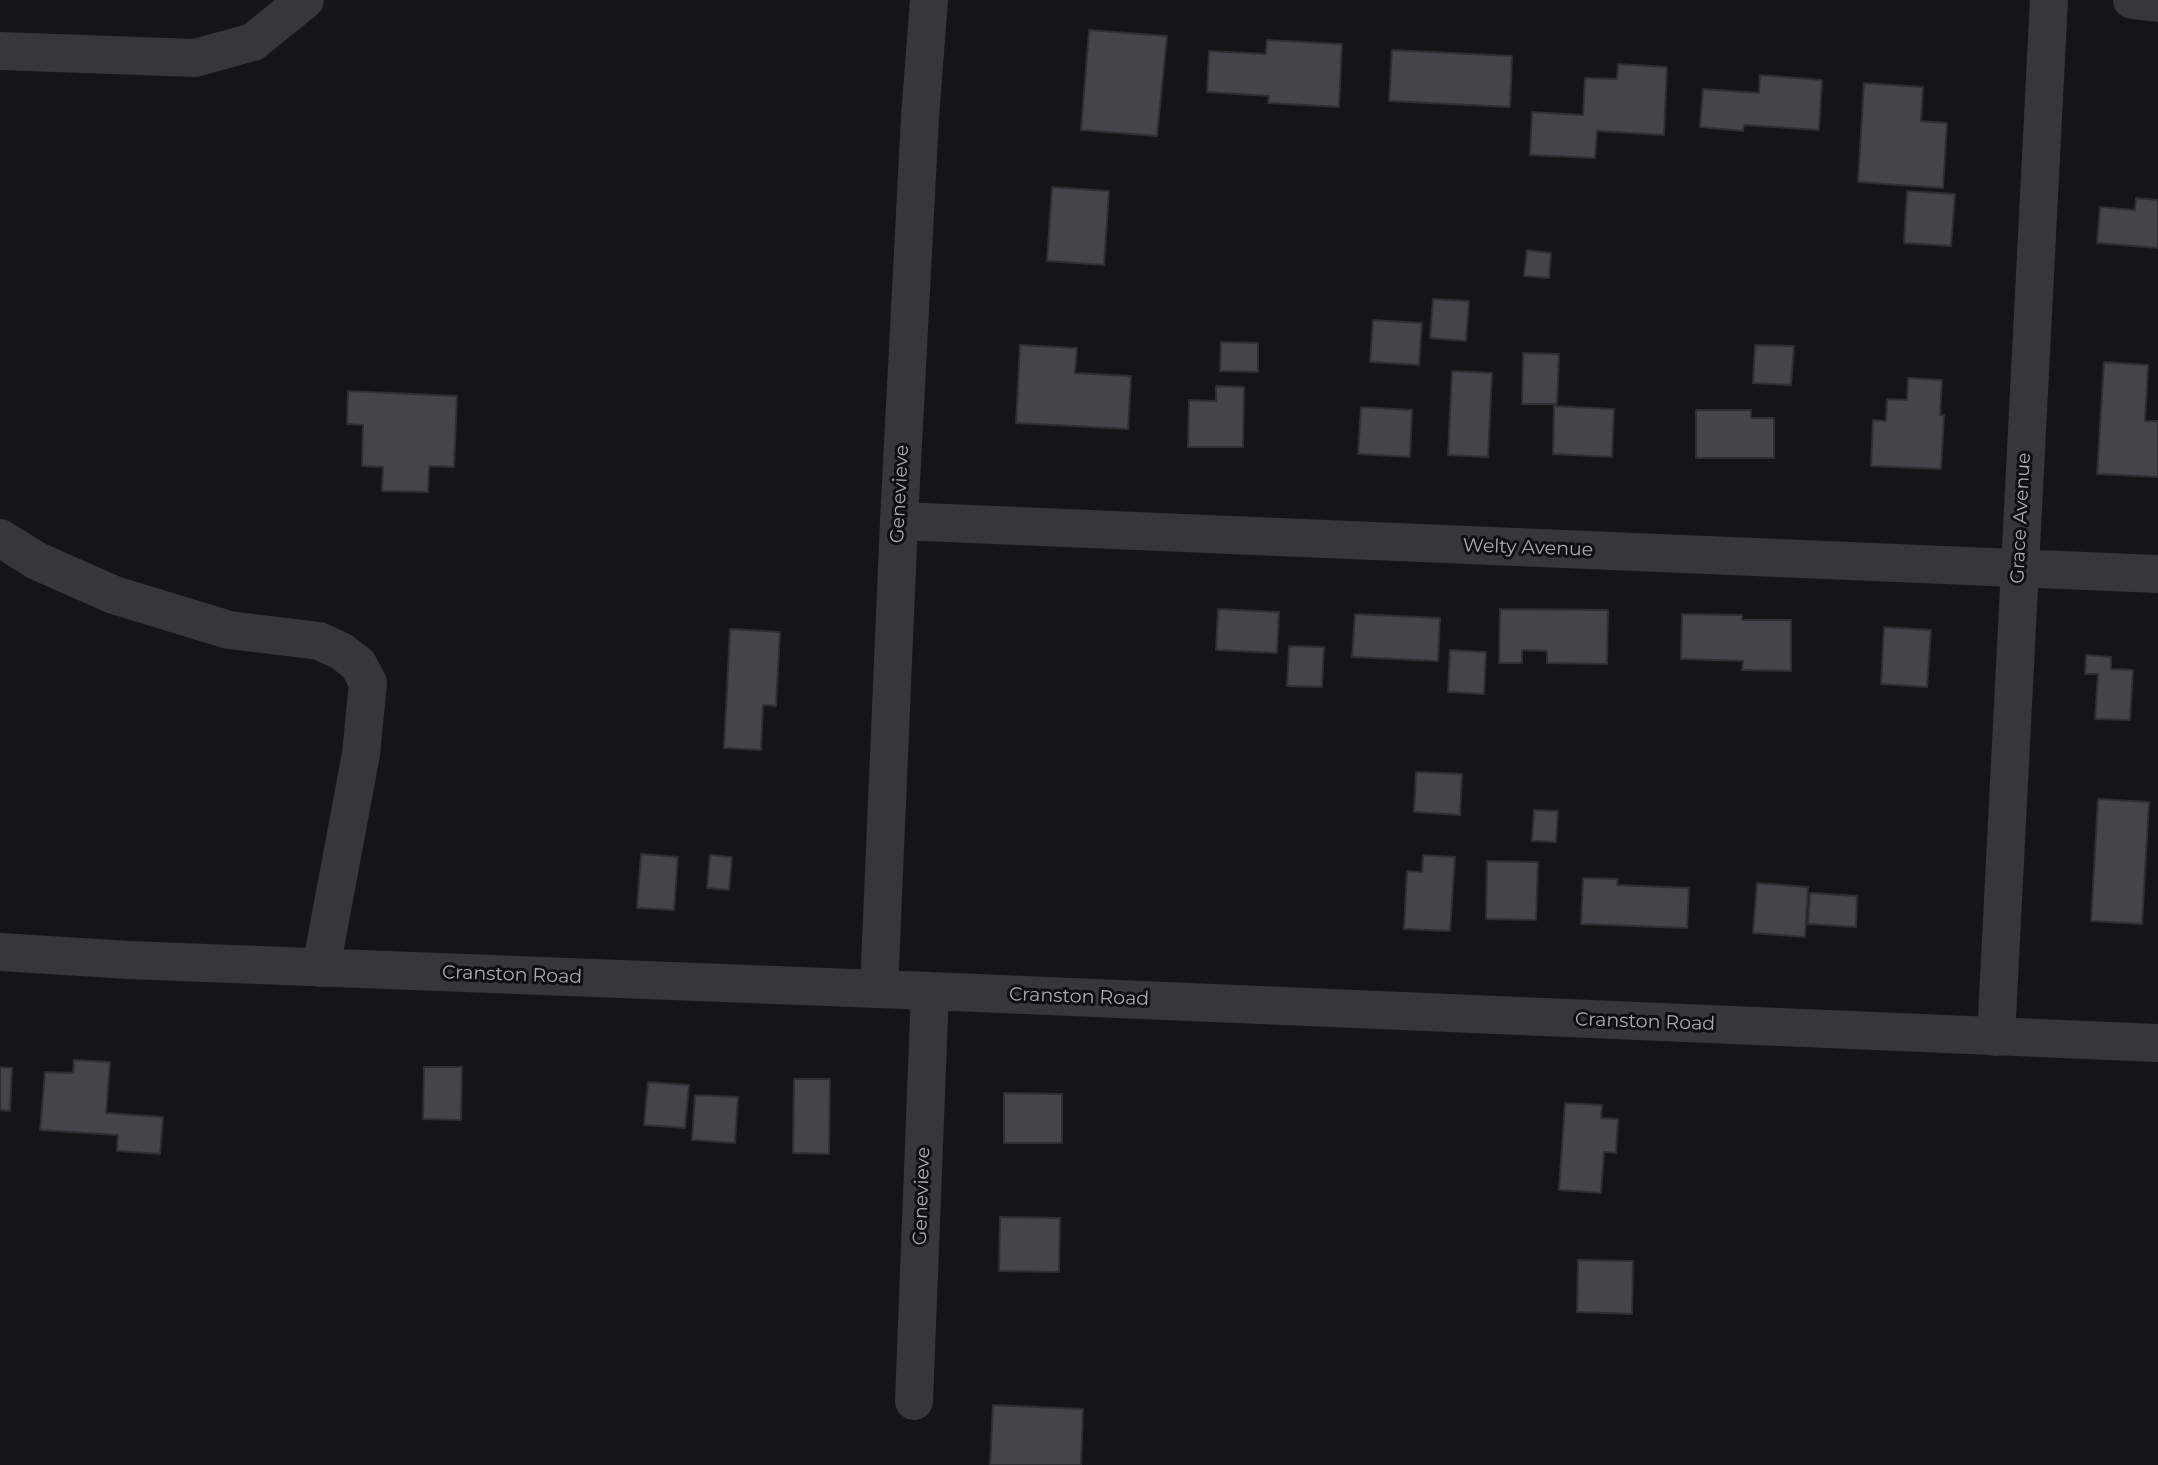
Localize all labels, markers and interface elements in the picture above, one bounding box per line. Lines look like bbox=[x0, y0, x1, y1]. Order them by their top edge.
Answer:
street label: Genevieve bbox=[886, 444, 914, 544]
street label: Grace Avenue bbox=[2006, 452, 2036, 584]
street label: Welty Avenue bbox=[1462, 534, 1594, 562]
street label: Cranston Road bbox=[441, 961, 583, 989]
street label: Cranston Road bbox=[1008, 983, 1150, 1011]
street label: Cranston Road bbox=[1574, 1008, 1716, 1036]
street label: Genevieve bbox=[909, 1146, 935, 1246]

